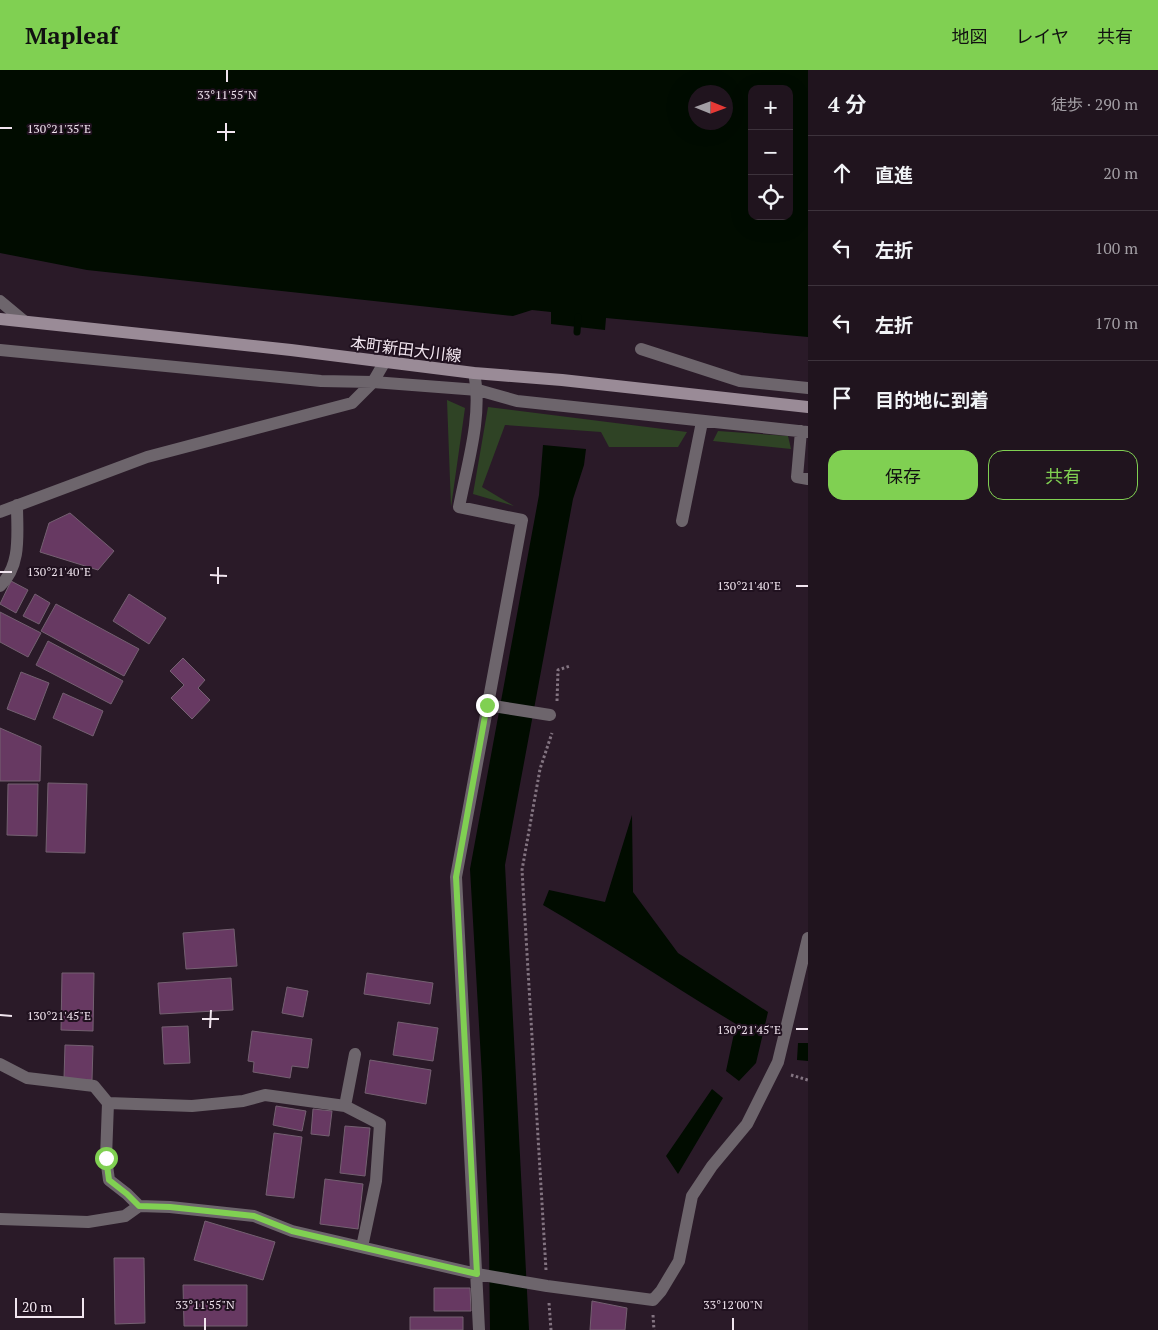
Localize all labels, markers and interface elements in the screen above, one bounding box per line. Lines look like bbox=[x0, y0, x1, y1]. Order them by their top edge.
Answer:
text: Mapleaf bbox=[25, 19, 118, 51]
text: 地図 bbox=[952, 24, 988, 48]
text: レイヤ bbox=[1016, 24, 1069, 48]
text: 共有 bbox=[1097, 24, 1133, 48]
north arrow bbox=[688, 85, 733, 130]
map controls bbox=[748, 85, 793, 220]
button: + bbox=[748, 85, 793, 130]
text: 33°11'55"N bbox=[197, 87, 257, 102]
text: 4 分 bbox=[828, 90, 867, 118]
text: 徒歩 · 290 m bbox=[1051, 93, 1138, 115]
text: 130°21'35"E bbox=[27, 121, 91, 136]
button: − bbox=[748, 130, 793, 175]
icon: ahead bbox=[828, 159, 856, 187]
text: 直進 bbox=[875, 162, 913, 187]
text: 20 m bbox=[1103, 162, 1138, 184]
button: locate bbox=[748, 175, 793, 220]
icon: left bbox=[828, 234, 856, 262]
text: 左折 bbox=[875, 237, 913, 262]
text: 100 m bbox=[1095, 237, 1138, 259]
icon: left bbox=[828, 309, 856, 337]
text: 左折 bbox=[875, 312, 913, 337]
text: 170 m bbox=[1095, 312, 1138, 334]
street label: 本町新田大川線 bbox=[349, 331, 463, 367]
icon: arrive bbox=[828, 384, 856, 412]
text: 目的地に到着 bbox=[875, 387, 989, 412]
button: 保存 bbox=[828, 450, 978, 500]
button: 共有 bbox=[988, 450, 1138, 500]
text: 130°21'40"E bbox=[27, 564, 91, 579]
text: 130°21'40"E bbox=[717, 578, 781, 593]
route end bbox=[476, 694, 499, 717]
text: 130°21'45"E bbox=[27, 1008, 91, 1023]
text: 130°21'45"E bbox=[717, 1022, 781, 1037]
route start bbox=[95, 1147, 118, 1170]
scale bar bbox=[15, 1295, 84, 1318]
text: 20 m bbox=[22, 1297, 52, 1316]
text: 33°11'55"N bbox=[175, 1297, 235, 1312]
text: 33°12'00"N bbox=[703, 1297, 763, 1312]

